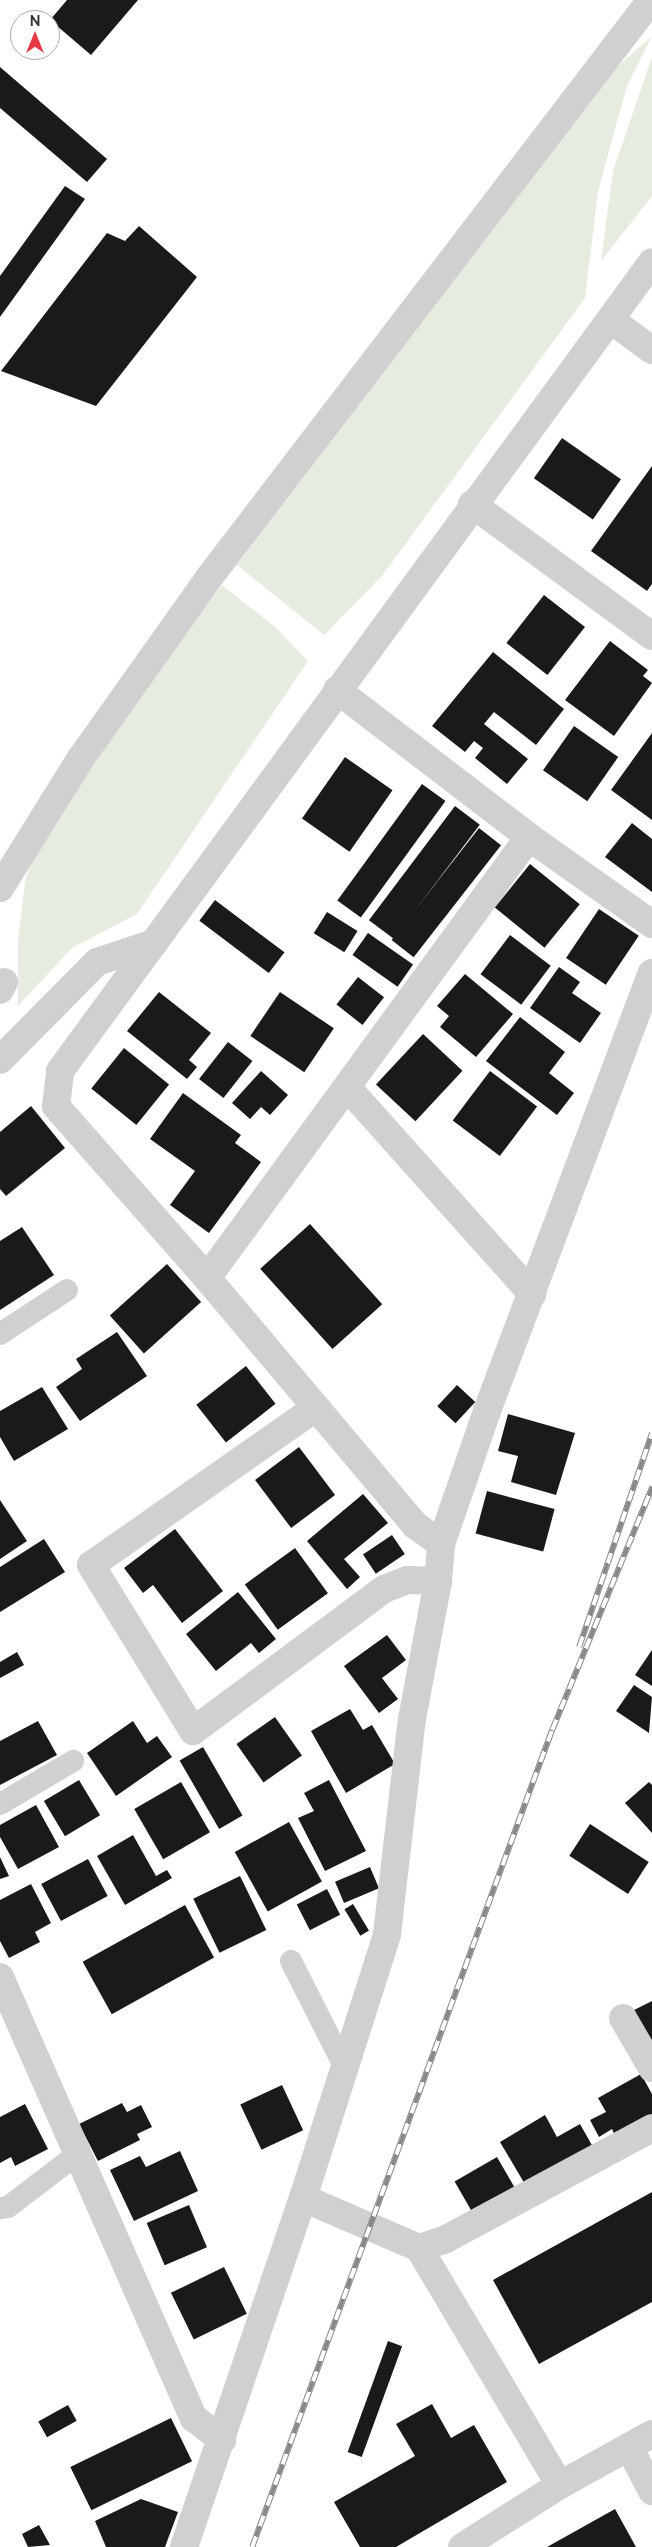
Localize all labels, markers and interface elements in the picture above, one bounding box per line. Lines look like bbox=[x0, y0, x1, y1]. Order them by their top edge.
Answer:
north arrow bbox=[10, 10, 60, 60]
text: N bbox=[30, 13, 40, 29]

